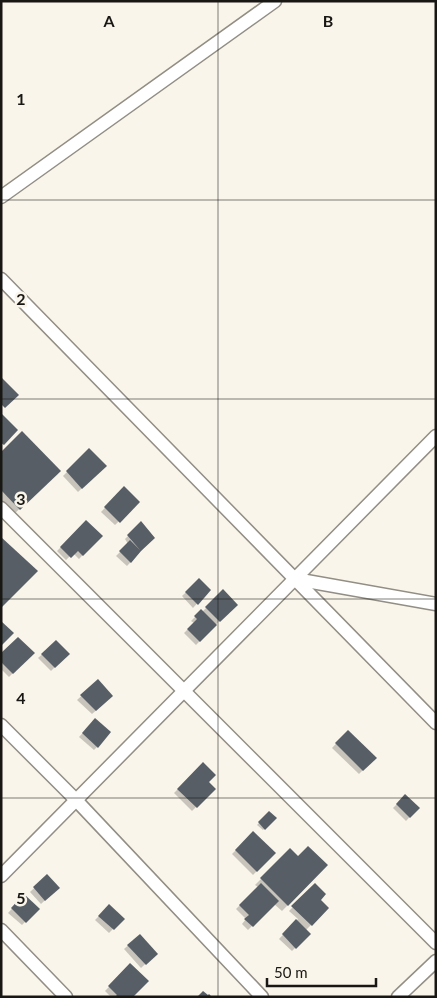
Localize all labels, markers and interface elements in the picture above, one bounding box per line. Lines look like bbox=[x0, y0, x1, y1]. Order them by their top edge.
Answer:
text: A bbox=[102, 11, 115, 30]
text: B bbox=[323, 11, 333, 30]
text: 1 bbox=[16, 89, 26, 108]
text: 2 bbox=[16, 289, 26, 308]
text: 3 bbox=[16, 489, 26, 508]
text: 4 bbox=[16, 688, 26, 707]
text: 5 bbox=[16, 888, 26, 907]
scale bar bbox=[267, 956, 376, 988]
text: 50 m bbox=[274, 963, 308, 981]

